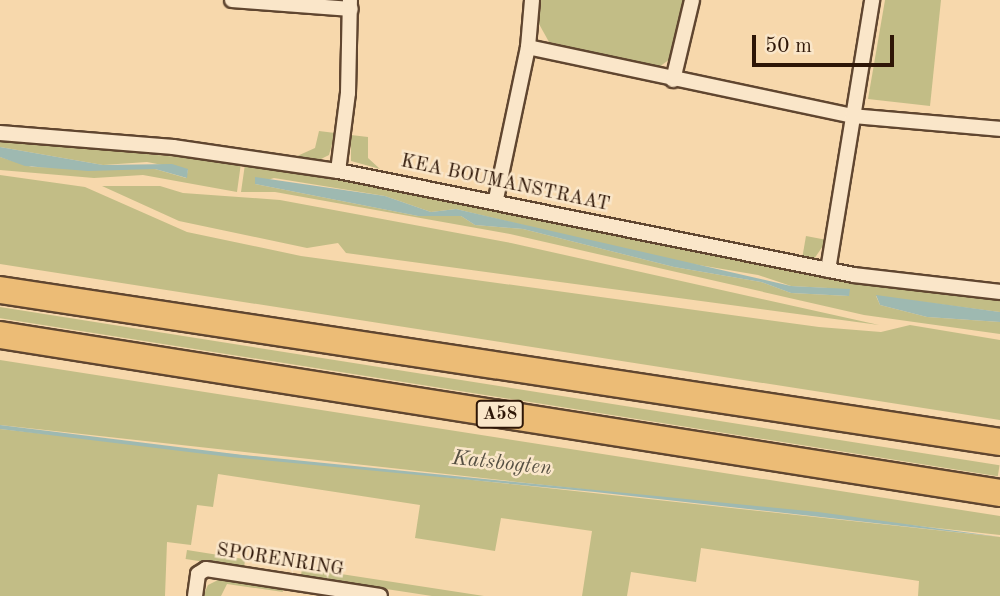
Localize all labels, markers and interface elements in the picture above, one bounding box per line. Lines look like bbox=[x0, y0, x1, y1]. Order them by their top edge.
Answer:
scale bar bbox=[755, 21, 897, 65]
text: 50 m bbox=[765, 36, 812, 57]
street label: KEA BOUMANSTRAAT bbox=[398, 151, 612, 217]
road number: A58 bbox=[476, 400, 524, 428]
water label: Katsbogten bbox=[451, 446, 553, 482]
street label: SPORENRING bbox=[215, 540, 345, 582]

